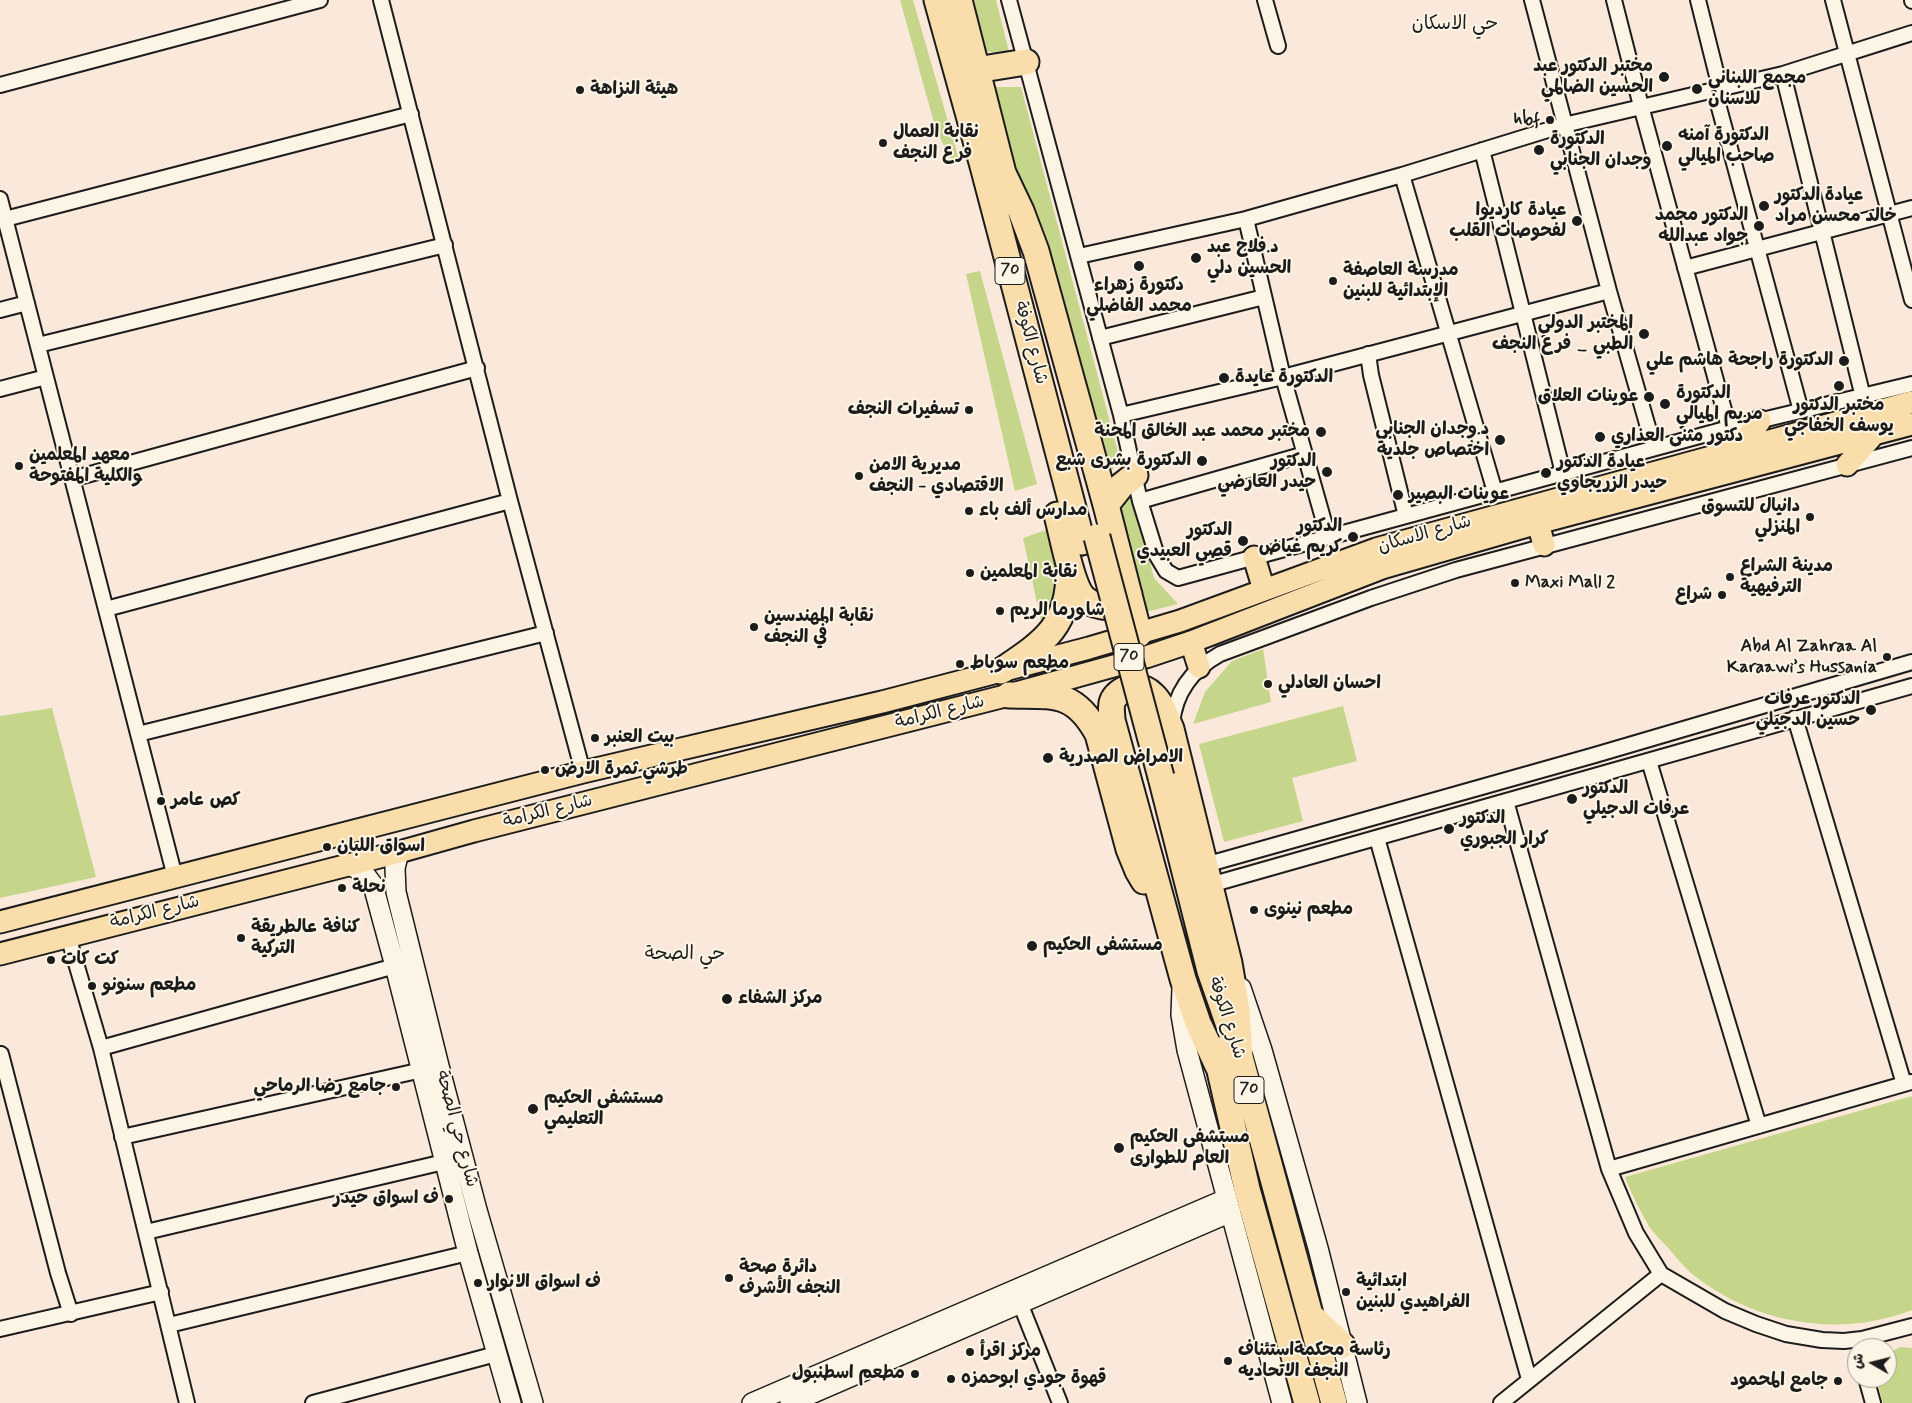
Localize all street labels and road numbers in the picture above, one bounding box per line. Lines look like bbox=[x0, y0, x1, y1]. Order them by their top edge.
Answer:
road number: 70 bbox=[995, 258, 1025, 284]
street label: شارع الكوفة bbox=[1009, 299, 1051, 387]
street label: شارع الاسكان bbox=[1376, 511, 1474, 559]
road number: 70 bbox=[1114, 644, 1144, 670]
street label: شارع الكرامة bbox=[893, 691, 987, 735]
street label: شارع الكرامة bbox=[501, 790, 595, 834]
street label: شارع الكرامة bbox=[108, 891, 202, 935]
street label: شارع الكوفة bbox=[1203, 974, 1249, 1062]
street label: شارع حي الصحة bbox=[430, 1068, 482, 1190]
road number: 70 bbox=[1234, 1076, 1264, 1104]

